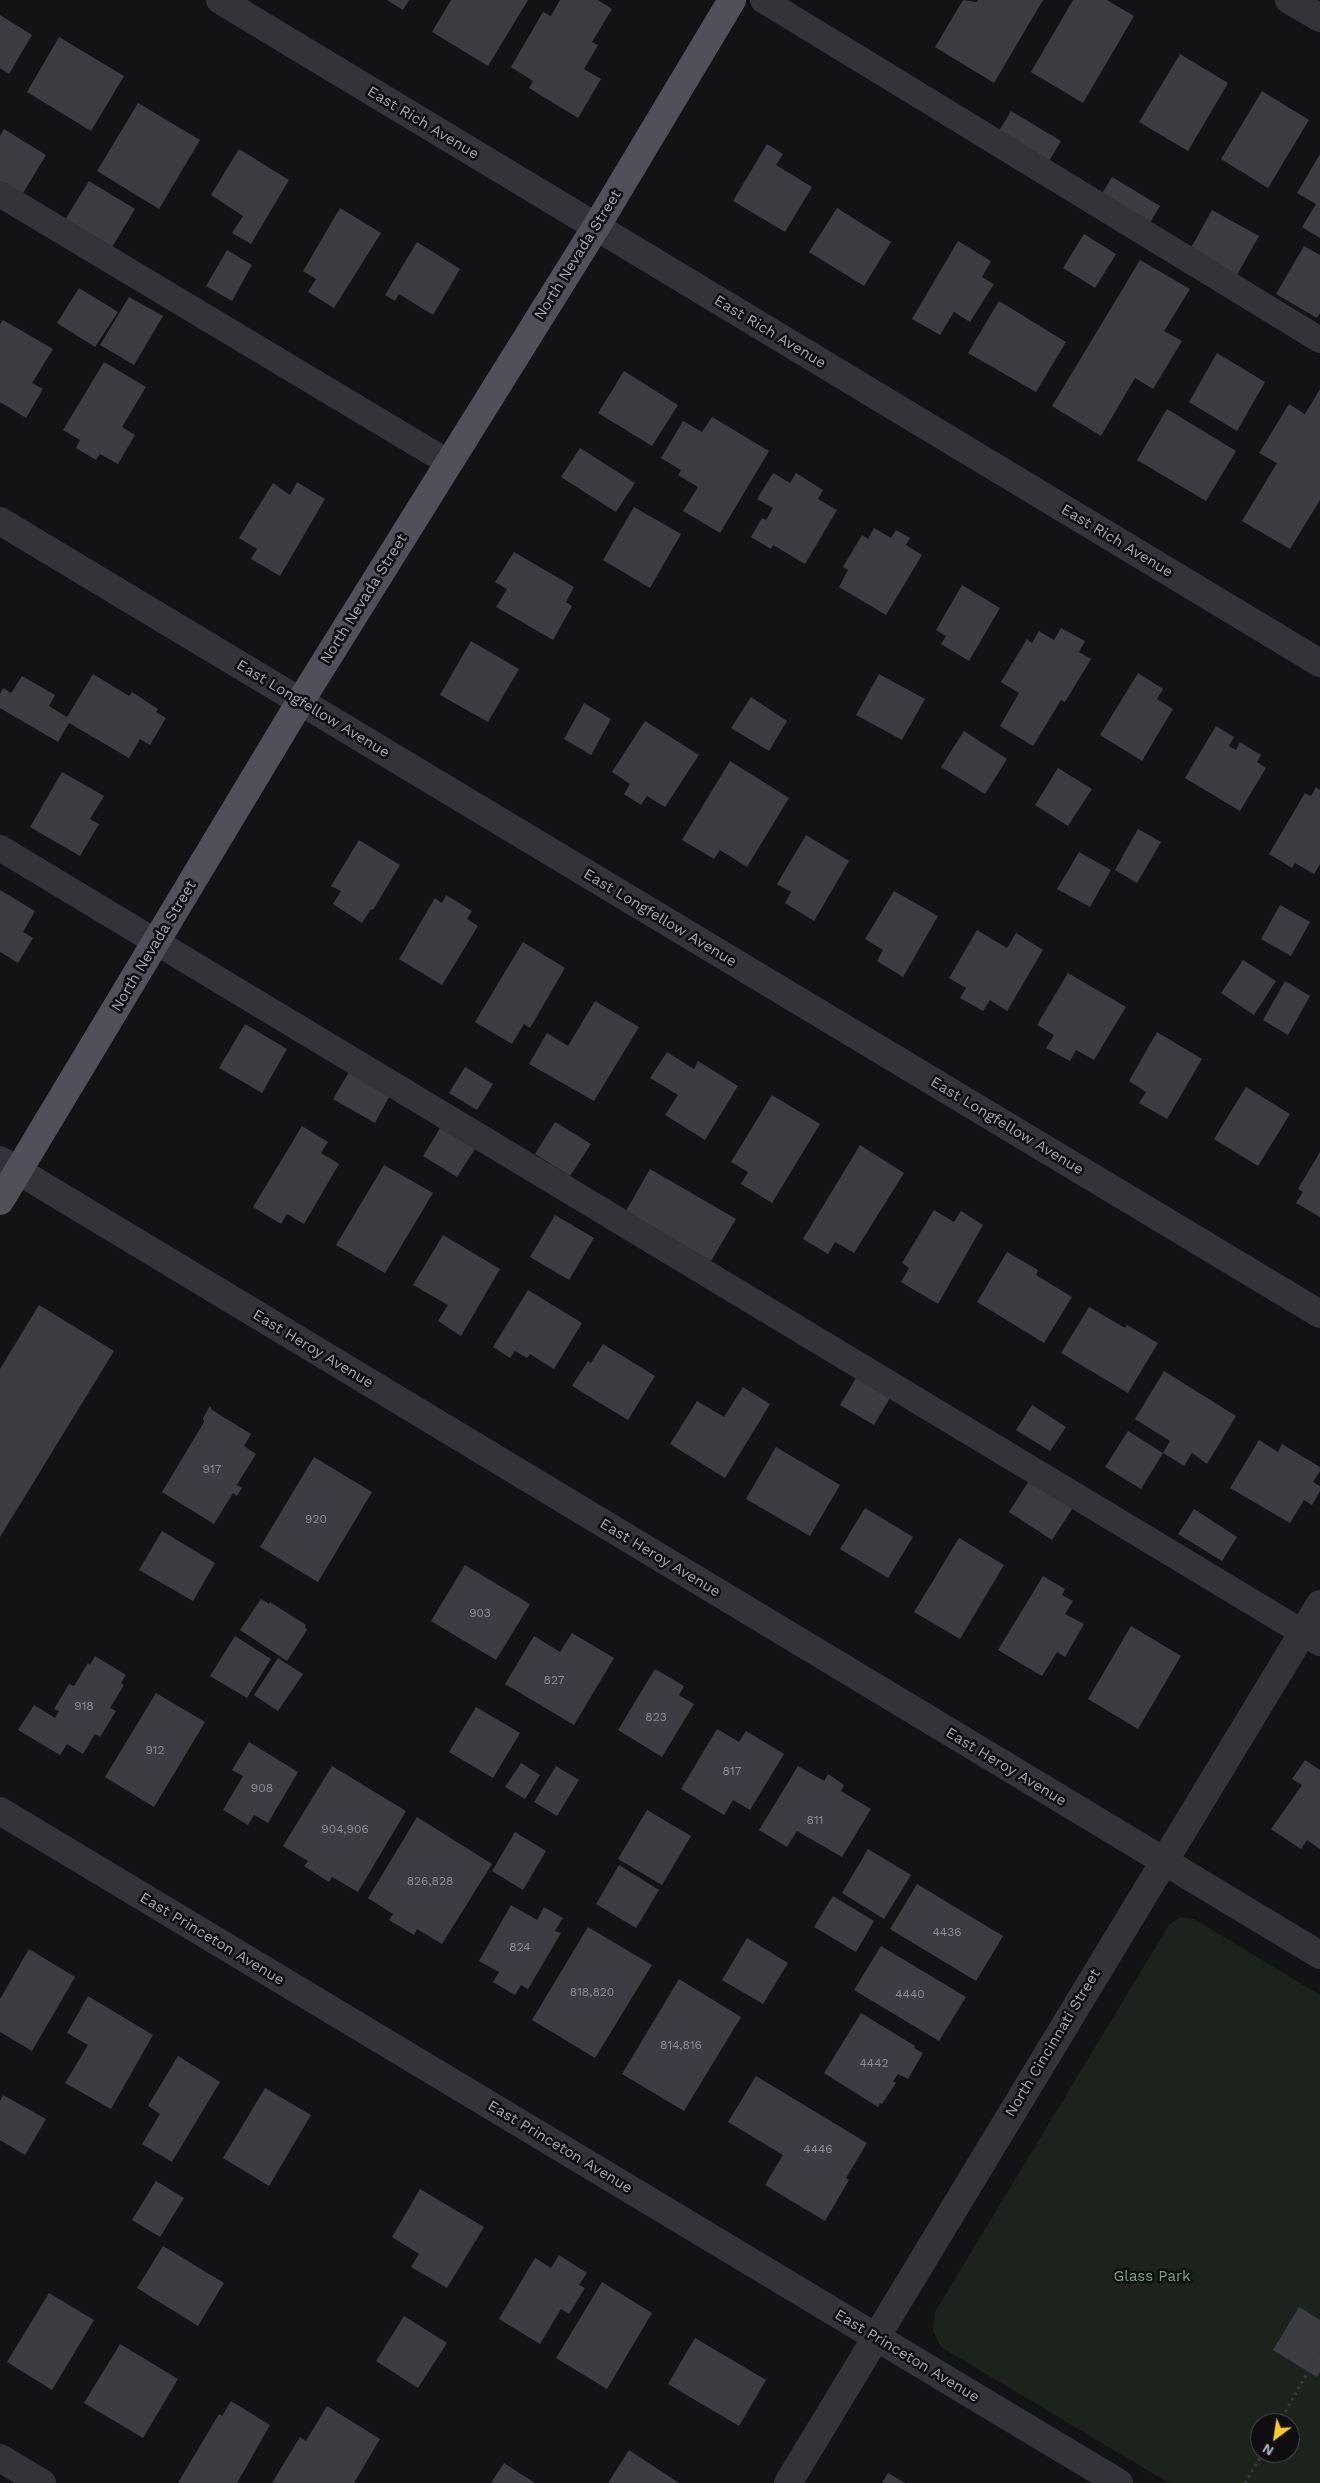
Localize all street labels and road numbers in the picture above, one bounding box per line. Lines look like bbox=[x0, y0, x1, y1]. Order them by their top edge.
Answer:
street label: East Rich Avenue bbox=[364, 83, 482, 163]
street label: North Nevada Street bbox=[531, 187, 625, 323]
street label: East Rich Avenue bbox=[711, 292, 829, 372]
street label: East Rich Avenue bbox=[1058, 501, 1176, 581]
street label: North Nevada Street bbox=[317, 531, 411, 667]
street label: East Longfellow Avenue bbox=[233, 656, 393, 762]
street label: East Longfellow Avenue bbox=[580, 865, 740, 971]
street label: North Nevada Street bbox=[108, 877, 200, 1015]
street label: East Longfellow Avenue bbox=[927, 1073, 1087, 1179]
street label: East Heroy Avenue bbox=[249, 1306, 377, 1392]
street label: East Heroy Avenue bbox=[596, 1515, 724, 1601]
street label: East Heroy Avenue bbox=[942, 1724, 1070, 1810]
street label: East Princeton Avenue bbox=[136, 1889, 288, 1989]
street label: North Cincinnati Street bbox=[1002, 1966, 1104, 2120]
street label: East Princeton Avenue bbox=[484, 2097, 636, 2197]
street label: East Princeton Avenue bbox=[831, 2306, 983, 2406]

